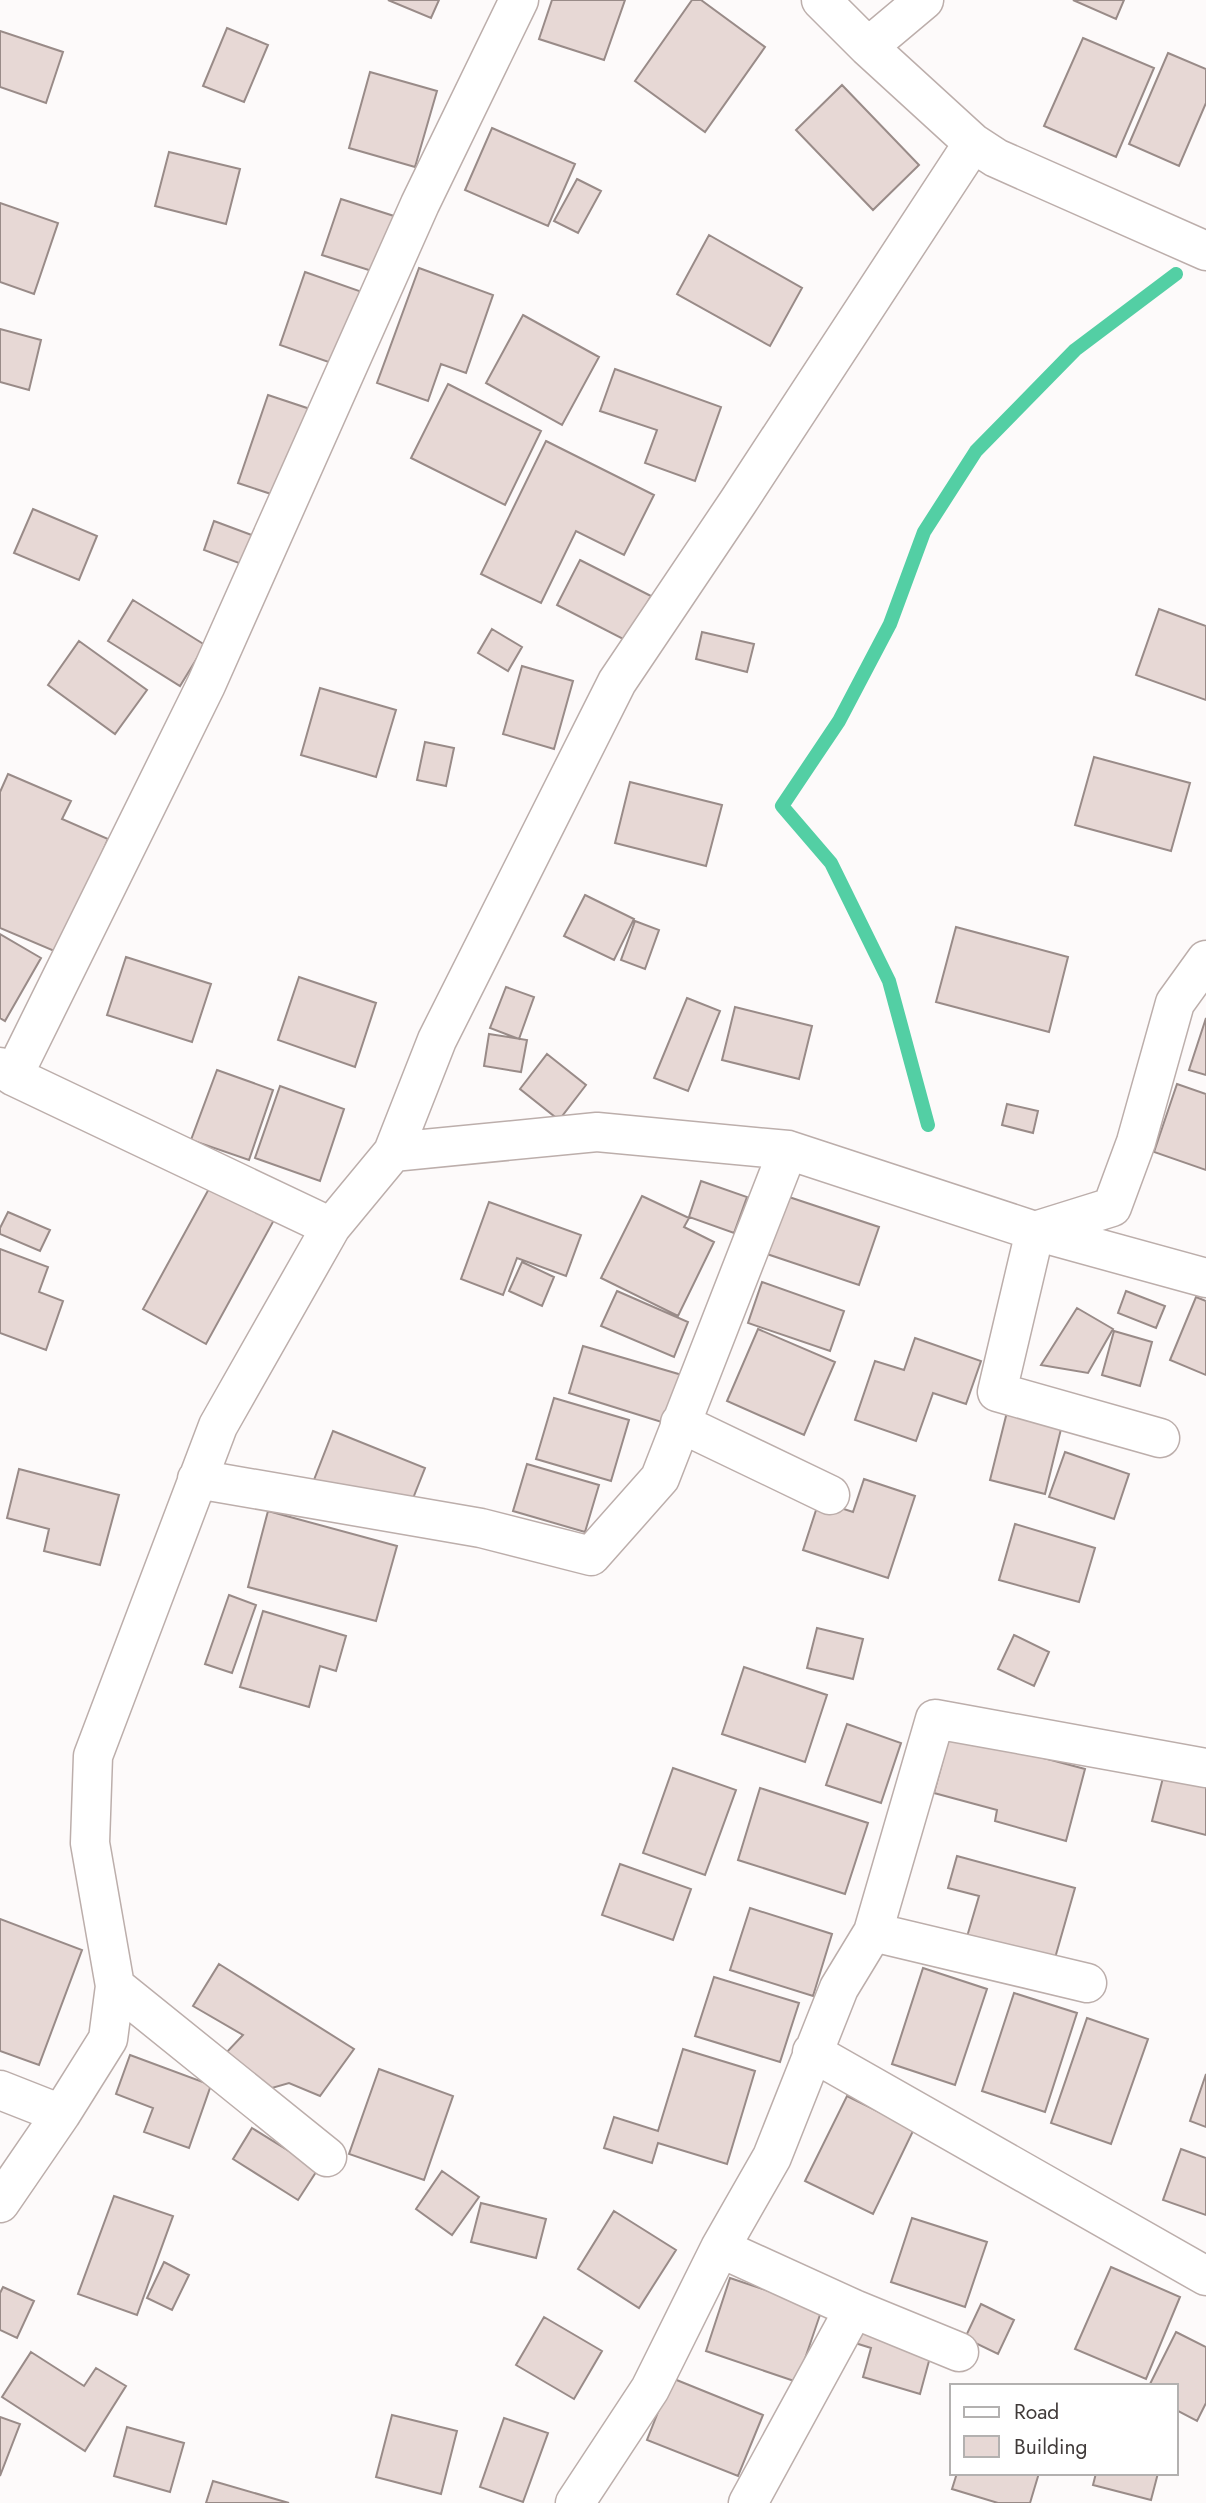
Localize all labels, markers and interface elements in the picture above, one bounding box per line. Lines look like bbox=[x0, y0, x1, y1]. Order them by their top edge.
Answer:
legend bbox=[950, 2384, 1178, 2475]
text: Road bbox=[1014, 2397, 1059, 2427]
text: Building bbox=[1014, 2432, 1087, 2462]

